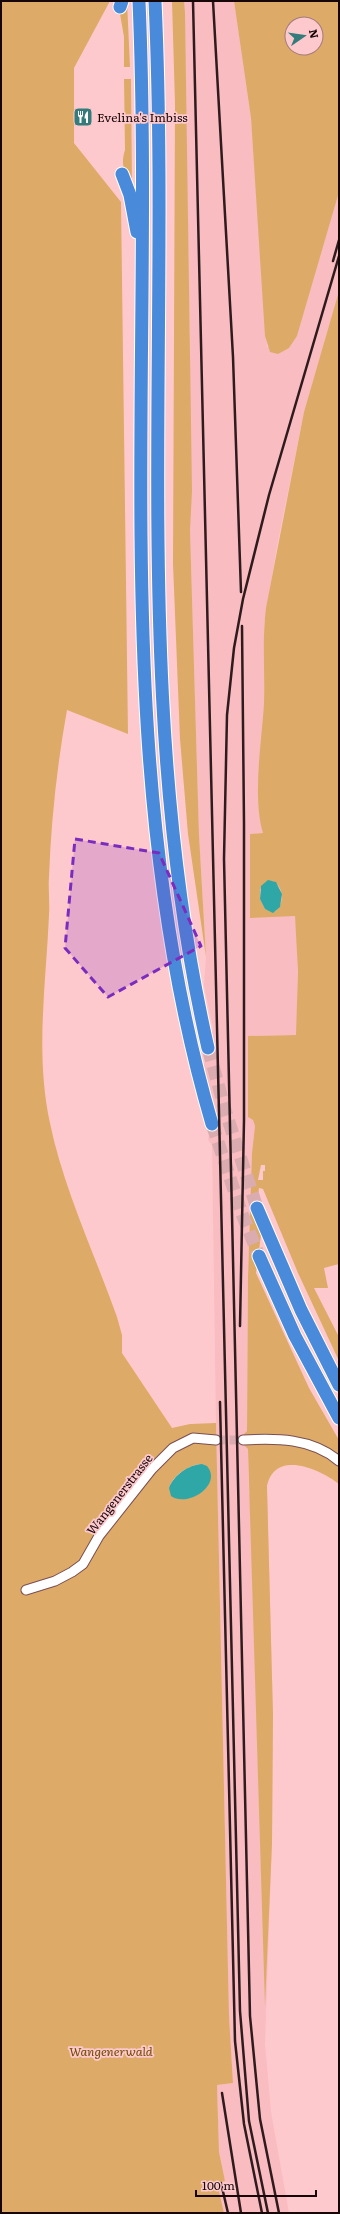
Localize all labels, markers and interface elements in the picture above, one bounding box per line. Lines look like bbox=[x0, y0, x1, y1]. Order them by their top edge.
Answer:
north arrow bbox=[284, 16, 324, 56]
text: N bbox=[306, 27, 324, 40]
restaurant icon: Evelina's Imbiss bbox=[72, 106, 94, 128]
place label: Evelina's Imbiss bbox=[97, 108, 188, 126]
street label: Wangenerstrasse bbox=[82, 1450, 156, 1538]
park label: Wangenerwald bbox=[69, 2042, 153, 2060]
scale bar bbox=[196, 2172, 316, 2198]
text: 100 m bbox=[202, 2176, 235, 2194]

